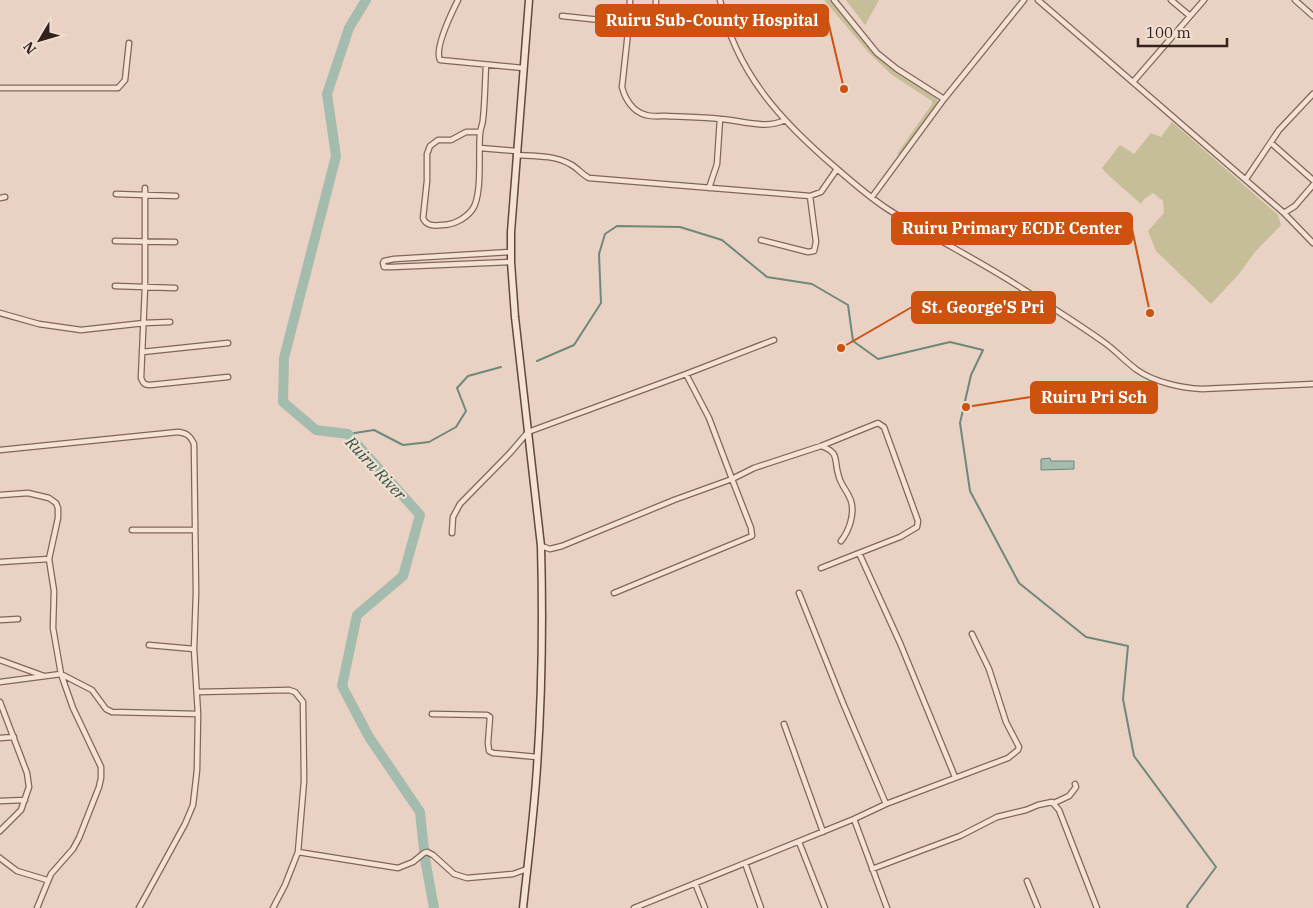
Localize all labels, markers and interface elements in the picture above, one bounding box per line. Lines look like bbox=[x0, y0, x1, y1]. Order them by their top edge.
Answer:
callout: Ruiru Sub-County Hospital bbox=[596, 5, 828, 36]
text: Ruiru Sub-County Hospital bbox=[606, 10, 818, 30]
north arrow bbox=[15, 15, 65, 65]
scale bar bbox=[1138, 15, 1227, 47]
text: 100 m bbox=[1146, 23, 1191, 42]
text: N bbox=[19, 38, 40, 58]
callout: Ruiru Primary ECDE Center bbox=[892, 213, 1132, 244]
text: Ruiru Primary ECDE Center bbox=[902, 218, 1122, 238]
callout: St. George'S Pri bbox=[912, 292, 1055, 323]
text: St. George'S Pri bbox=[922, 297, 1044, 317]
callout: Ruiru Pri Sch bbox=[1031, 382, 1157, 413]
text: Ruiru Pri Sch bbox=[1041, 387, 1147, 407]
water label: Ruiru River bbox=[341, 431, 411, 505]

